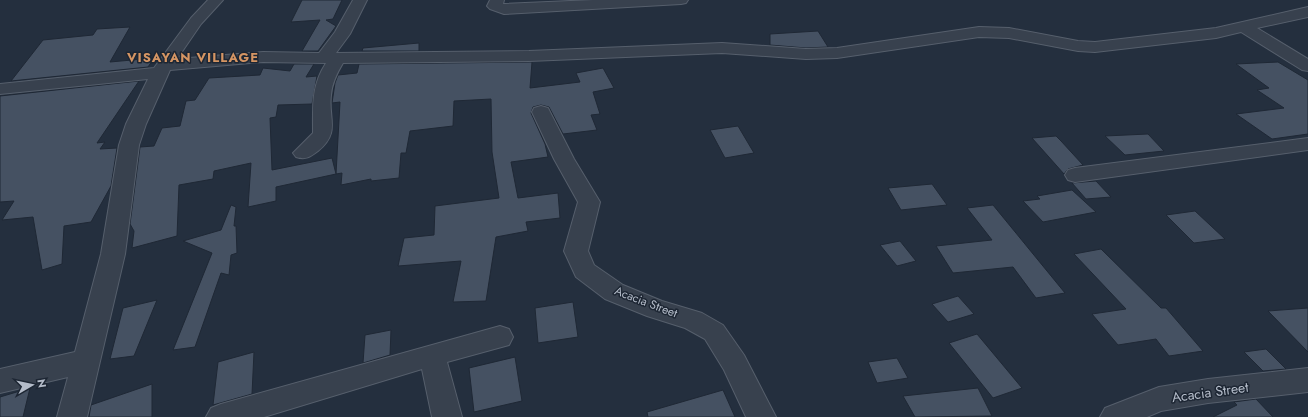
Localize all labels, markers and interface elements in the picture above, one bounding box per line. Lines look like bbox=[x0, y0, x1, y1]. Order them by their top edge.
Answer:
district label: VISAYAN VILLAGE bbox=[126, 48, 259, 67]
street label: Acacia Street bbox=[612, 282, 680, 322]
north arrow bbox=[12, 365, 52, 405]
street label: Acacia Street bbox=[1170, 377, 1250, 407]
text: N bbox=[33, 378, 50, 389]

